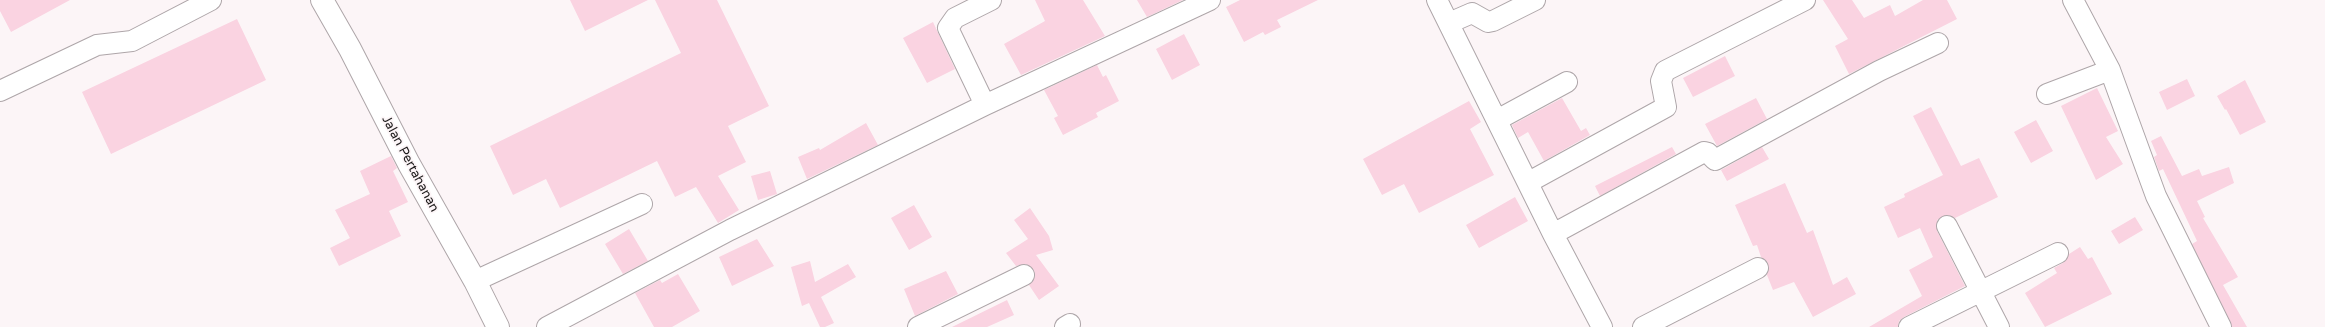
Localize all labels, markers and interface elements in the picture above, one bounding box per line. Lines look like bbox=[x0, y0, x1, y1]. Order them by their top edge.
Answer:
street label: Jalan Pertahanan bbox=[378, 113, 442, 215]

